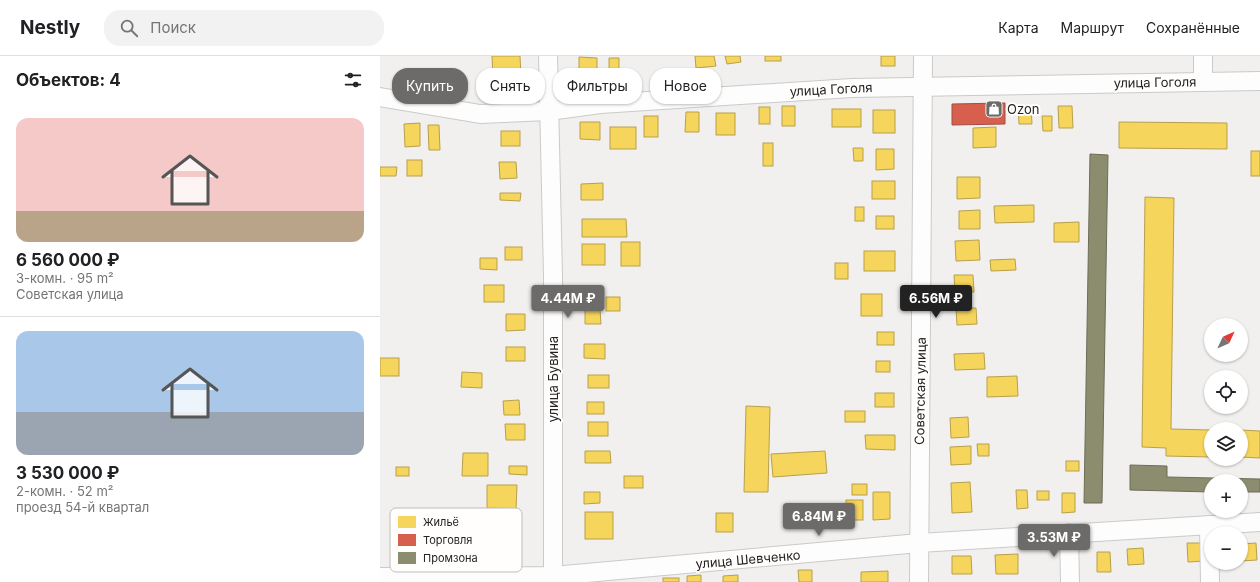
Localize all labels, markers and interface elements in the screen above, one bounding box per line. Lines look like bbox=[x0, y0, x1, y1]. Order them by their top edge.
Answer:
search box bbox=[104, 10, 384, 46]
text: Nestly bbox=[20, 16, 80, 39]
icon: search bbox=[118, 17, 140, 39]
text: Поиск bbox=[150, 18, 196, 37]
text: Карта bbox=[998, 19, 1039, 36]
text: Маршрут bbox=[1061, 19, 1124, 36]
text: Сохранённые bbox=[1146, 19, 1240, 36]
chip: Купить bbox=[392, 68, 468, 104]
chip: Снять bbox=[476, 68, 545, 104]
chip: Фильтры bbox=[553, 68, 642, 104]
chip: Новое bbox=[650, 68, 721, 104]
icon: filters bbox=[342, 69, 364, 91]
text: Объектов: 4 bbox=[16, 70, 121, 90]
street label: улица Гоголя bbox=[1113, 73, 1197, 91]
street label: улица Гоголя bbox=[789, 79, 873, 99]
shop icon: Ozon bbox=[984, 99, 1004, 119]
place label: Ozon bbox=[1007, 101, 1039, 117]
icon: home bbox=[154, 144, 226, 216]
text: 6 560 000 ₽ bbox=[16, 250, 120, 270]
text: 3-комн. · 95 m² bbox=[16, 270, 114, 286]
pin: 4.44M ₽ bbox=[531, 285, 605, 319]
pin: 6.56M ₽ bbox=[899, 285, 973, 319]
text: Советская улица bbox=[16, 286, 124, 302]
text: 4.44M ₽ bbox=[540, 290, 596, 306]
text: 6.56M ₽ bbox=[909, 290, 963, 306]
north arrow bbox=[1204, 318, 1248, 362]
map controls bbox=[1204, 318, 1248, 570]
street label: улица Бувина bbox=[545, 336, 561, 422]
street label: Советская улица bbox=[911, 337, 929, 445]
icon: home bbox=[154, 357, 226, 429]
button: locate bbox=[1204, 370, 1248, 414]
button: layers bbox=[1204, 422, 1248, 466]
text: 3 530 000 ₽ bbox=[16, 463, 119, 483]
button: + bbox=[1204, 474, 1248, 518]
text: 2-комн. · 52 m² bbox=[16, 483, 114, 499]
text: проезд 54-й квартал bbox=[16, 499, 149, 515]
pin: 6.84M ₽ bbox=[782, 503, 856, 537]
legend bbox=[390, 508, 522, 572]
text: 6.84M ₽ bbox=[792, 508, 846, 524]
text: Жильё bbox=[423, 515, 459, 529]
pin: 3.53M ₽ bbox=[1017, 524, 1091, 558]
button: − bbox=[1204, 526, 1248, 570]
text: 3.53M ₽ bbox=[1027, 529, 1081, 545]
text: Торговля bbox=[423, 533, 472, 547]
street label: улица Шевченко bbox=[695, 546, 801, 572]
text: Промзона bbox=[423, 551, 478, 565]

